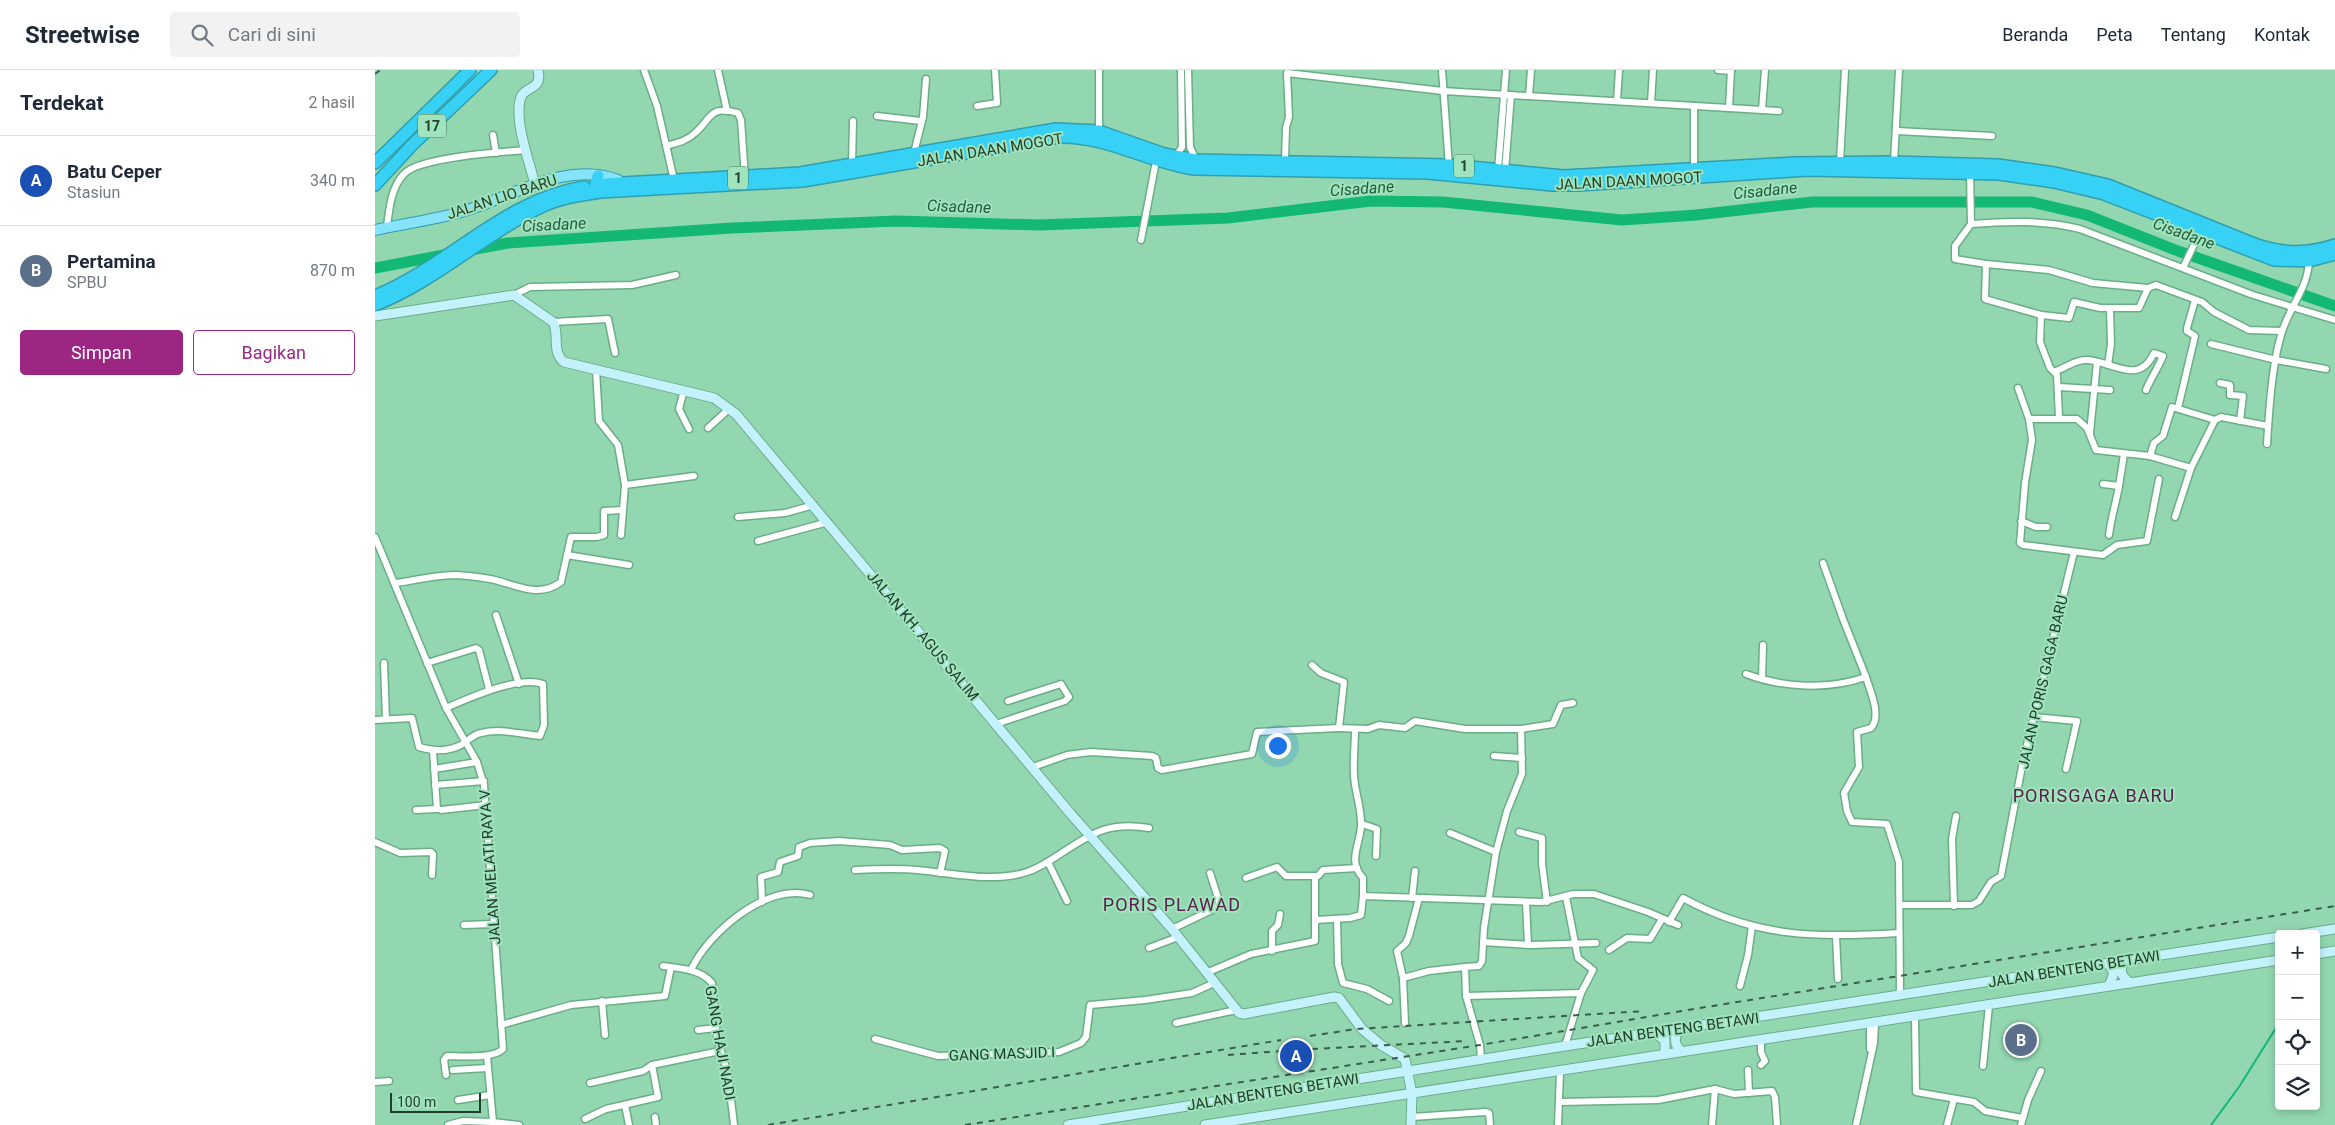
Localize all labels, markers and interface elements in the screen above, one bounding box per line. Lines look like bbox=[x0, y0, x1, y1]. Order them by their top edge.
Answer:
search box bbox=[170, 12, 520, 57]
text: Streetwise bbox=[25, 21, 140, 49]
icon: search bbox=[188, 21, 216, 49]
text: Cari di sini bbox=[228, 23, 316, 46]
text: Beranda bbox=[2002, 24, 2068, 45]
text: Peta bbox=[2096, 24, 2133, 45]
text: Tentang bbox=[2161, 24, 2226, 45]
text: Kontak bbox=[2254, 24, 2310, 45]
text: Terdekat bbox=[20, 91, 104, 115]
text: 2 hasil bbox=[308, 93, 355, 112]
road number: 17 bbox=[418, 114, 446, 138]
street label: JALAN DAAN MOGOT bbox=[916, 130, 1064, 170]
road number: 1 bbox=[1454, 154, 1474, 178]
text: Batu Ceper bbox=[67, 160, 162, 183]
road number: 1 bbox=[728, 166, 748, 190]
street label: JALAN DAAN MOGOT bbox=[1555, 168, 1703, 194]
text: A bbox=[31, 171, 41, 190]
text: 340 m bbox=[310, 171, 355, 190]
street label: JALAN LIO BARU bbox=[445, 171, 559, 223]
water label: Cisadane bbox=[1329, 177, 1395, 200]
water label: Cisadane bbox=[1732, 178, 1798, 203]
text: Stasiun bbox=[67, 183, 120, 202]
water label: Cisadane bbox=[927, 196, 991, 217]
water label: Cisadane bbox=[521, 213, 587, 236]
water label: Cisadane bbox=[2150, 214, 2217, 253]
text: Pertamina bbox=[67, 250, 156, 273]
text: B bbox=[31, 261, 41, 280]
text: 870 m bbox=[310, 261, 355, 280]
text: SPBU bbox=[67, 273, 107, 292]
button: Simpan bbox=[20, 330, 183, 375]
button: Bagikan bbox=[193, 330, 355, 375]
street label: JALAN KH. AGUS SALIM bbox=[863, 567, 983, 705]
street label: JALAN PORIS GAGA BARU bbox=[2014, 593, 2072, 771]
your location bbox=[1265, 733, 1291, 759]
district label: PORISGAGA BARU bbox=[2013, 785, 2175, 806]
street label: JALAN MELATI RAYA V bbox=[476, 788, 504, 945]
district label: PORIS PLAWAD bbox=[1103, 894, 1241, 915]
map controls bbox=[2275, 930, 2320, 1110]
button: + bbox=[2275, 930, 2320, 975]
street label: JALAN BENTENG BETAWI bbox=[1987, 947, 2161, 991]
button: − bbox=[2275, 975, 2320, 1020]
street label: GANG HAJI NADI bbox=[701, 984, 739, 1102]
street label: JALAN BENTENG BETAWI bbox=[1586, 1009, 1760, 1051]
button: locate bbox=[2275, 1020, 2320, 1065]
pin: B bbox=[2005, 1021, 2037, 1059]
pin: A bbox=[1280, 1037, 1312, 1075]
street label: GANG MASJID I bbox=[948, 1043, 1056, 1065]
button: layers bbox=[2275, 1065, 2320, 1110]
street label: JALAN BENTENG BETAWI bbox=[1186, 1070, 1360, 1114]
scale bar bbox=[390, 1090, 481, 1113]
text: 100 m bbox=[397, 1094, 436, 1110]

